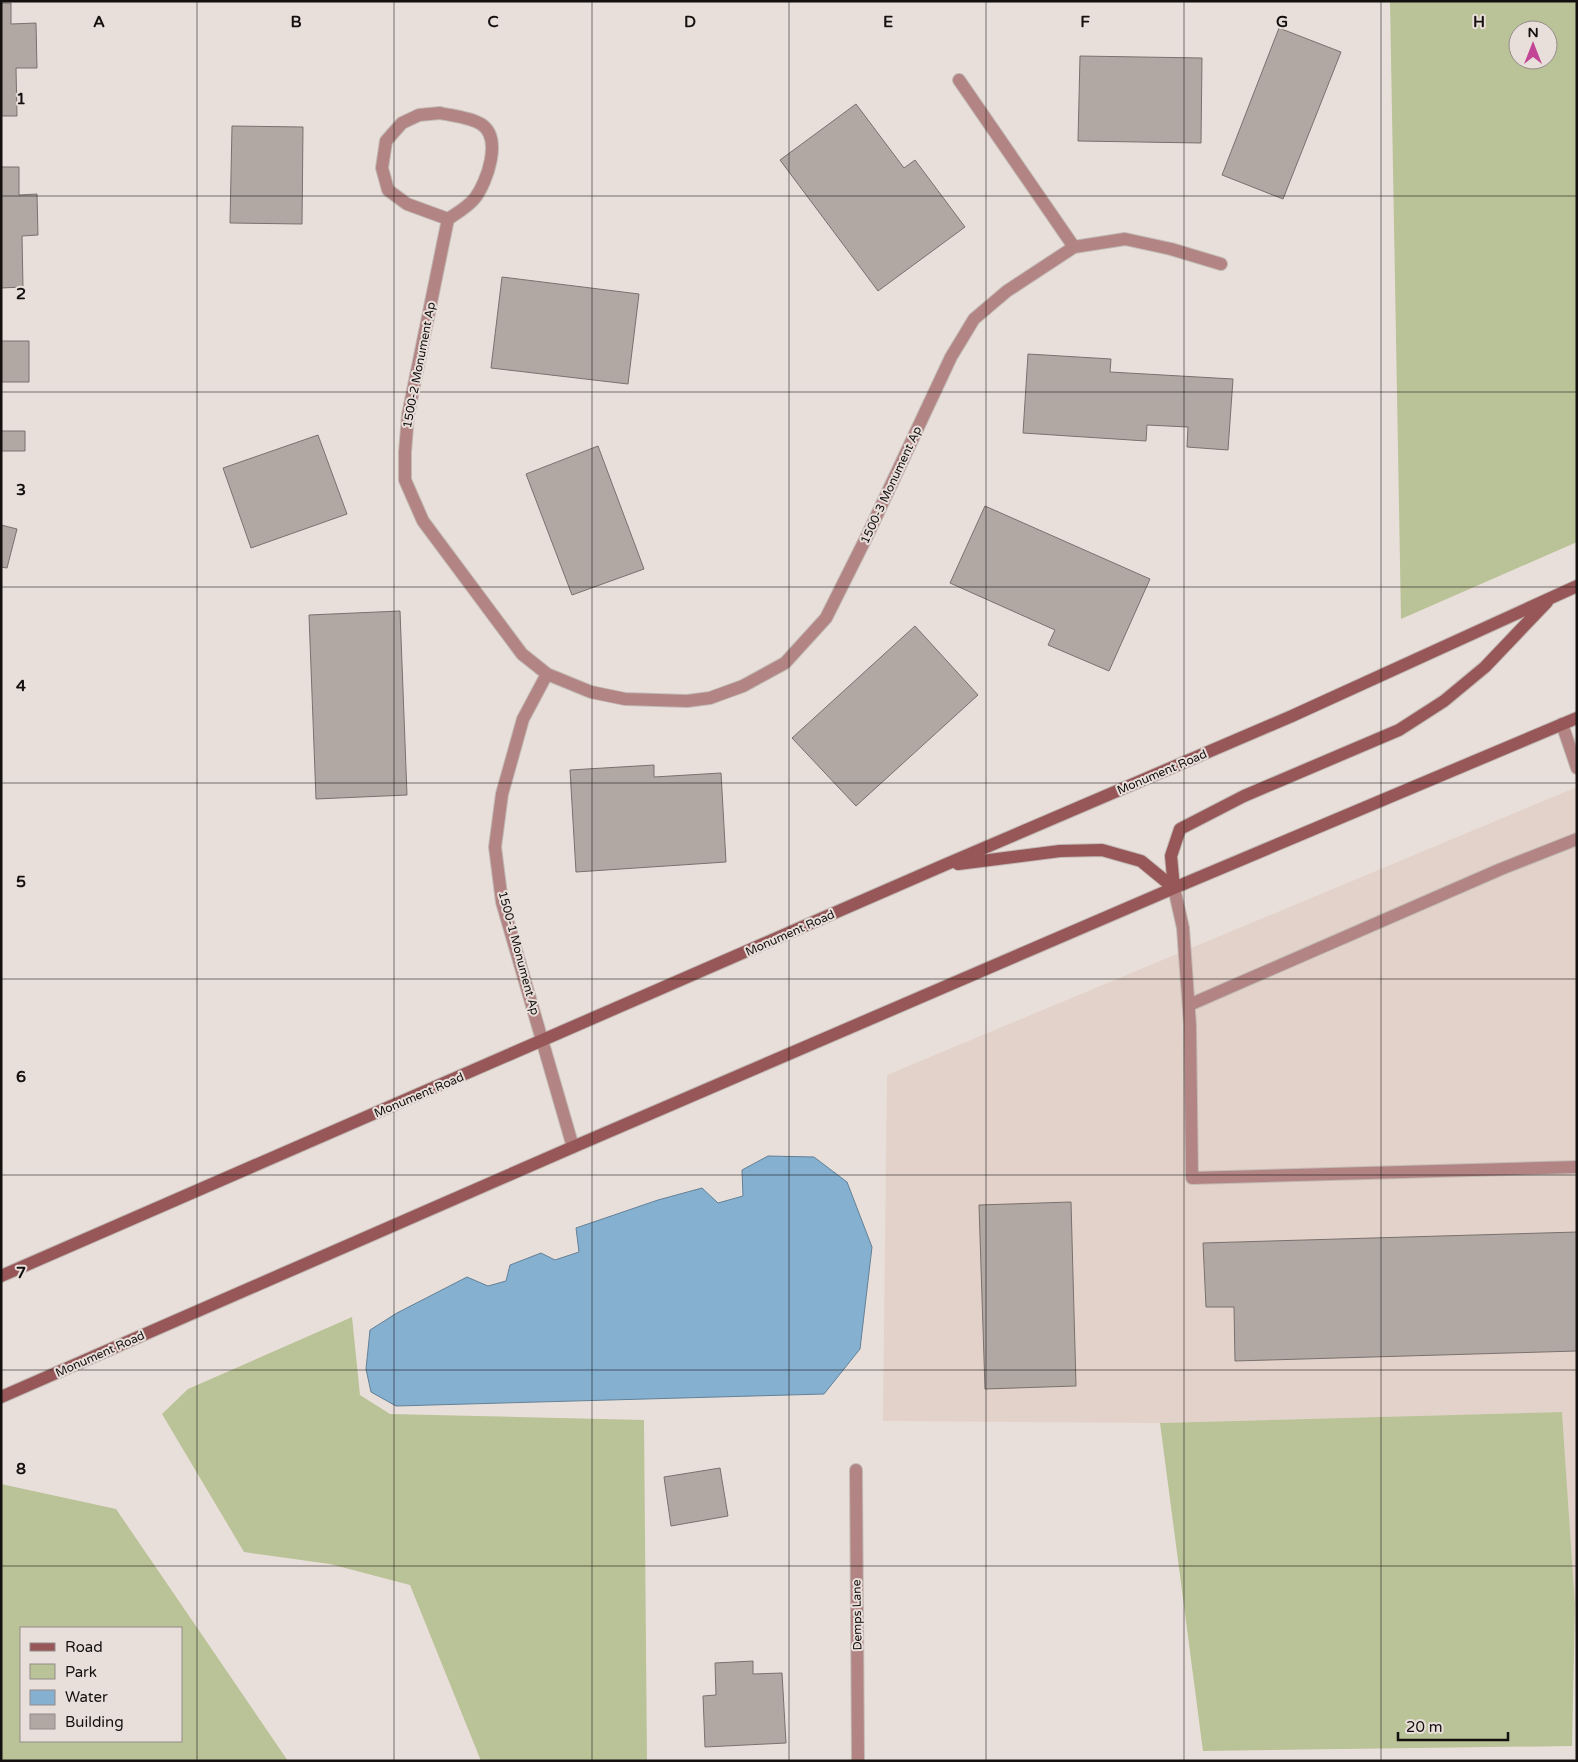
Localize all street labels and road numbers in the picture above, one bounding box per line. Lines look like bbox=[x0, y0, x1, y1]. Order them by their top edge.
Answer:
street label: 1500-2 Monument Ap bbox=[400, 301, 438, 429]
street label: 1500-3 Monument Ap bbox=[858, 424, 924, 546]
street label: Monument Road bbox=[1115, 747, 1209, 797]
street label: 1500-1 Monument Ap bbox=[496, 889, 542, 1017]
street label: Monument Road bbox=[743, 907, 837, 959]
street label: Monument Road bbox=[372, 1070, 466, 1120]
street label: Monument Road bbox=[53, 1328, 147, 1380]
street label: Demps Lane bbox=[849, 1579, 865, 1651]

